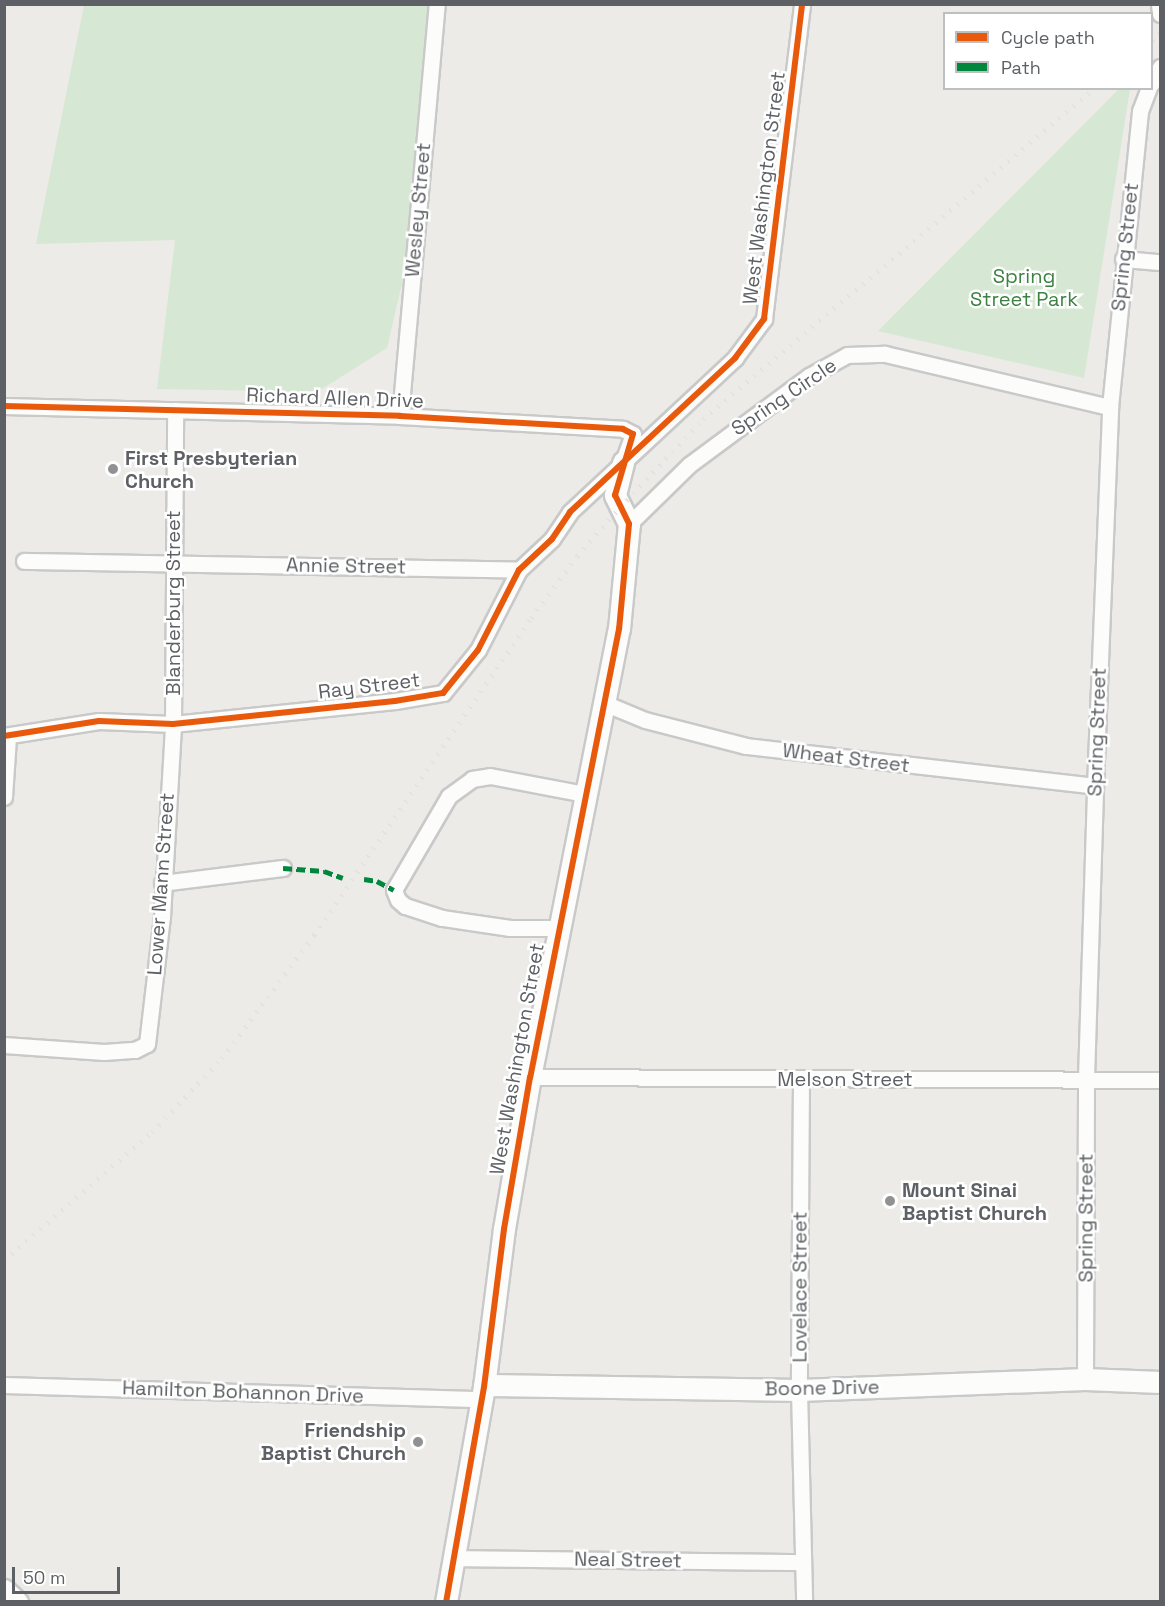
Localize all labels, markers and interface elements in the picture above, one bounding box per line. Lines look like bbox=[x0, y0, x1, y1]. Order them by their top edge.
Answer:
legend bbox=[943, 12, 1153, 90]
text: Cycle path bbox=[1001, 26, 1095, 49]
text: Path bbox=[1001, 56, 1041, 79]
street label: West Washington Street bbox=[738, 70, 790, 306]
street label: Wesley Street bbox=[400, 142, 436, 278]
street label: Spring Street bbox=[1106, 182, 1144, 312]
park label: Spring Street Park bbox=[970, 264, 1078, 311]
street label: Spring Circle bbox=[727, 353, 841, 441]
street label: Richard Allen Drive bbox=[246, 383, 424, 413]
place label: First Presbyterian Church bbox=[125, 446, 297, 493]
marker: First Presbyterian Church bbox=[106, 462, 120, 476]
street label: Blanderburg Street bbox=[161, 510, 185, 696]
street label: Annie Street bbox=[286, 553, 406, 579]
street label: Spring Street bbox=[1083, 667, 1111, 797]
street label: Ray Street bbox=[317, 668, 421, 704]
street label: Wheat Street bbox=[781, 738, 911, 778]
street label: Lower Mann Street bbox=[143, 792, 179, 976]
street label: West Washington Street bbox=[485, 941, 549, 1177]
street label: Melson Street bbox=[777, 1067, 913, 1091]
street label: Spring Street bbox=[1074, 1154, 1098, 1282]
place label: Mount Sinai Baptist Church bbox=[902, 1178, 1047, 1225]
marker: Mount Sinai Baptist Church bbox=[883, 1194, 897, 1208]
street label: Lovelace Street bbox=[788, 1211, 812, 1363]
street label: Boone Drive bbox=[764, 1375, 880, 1401]
street label: Hamilton Bohannon Drive bbox=[122, 1376, 364, 1408]
place label: Friendship Baptist Church bbox=[261, 1418, 406, 1465]
marker: Friendship Baptist Church bbox=[411, 1435, 425, 1449]
street label: Neal Street bbox=[574, 1547, 682, 1573]
scale bar bbox=[15, 1555, 123, 1593]
text: 50 m bbox=[23, 1566, 65, 1589]

